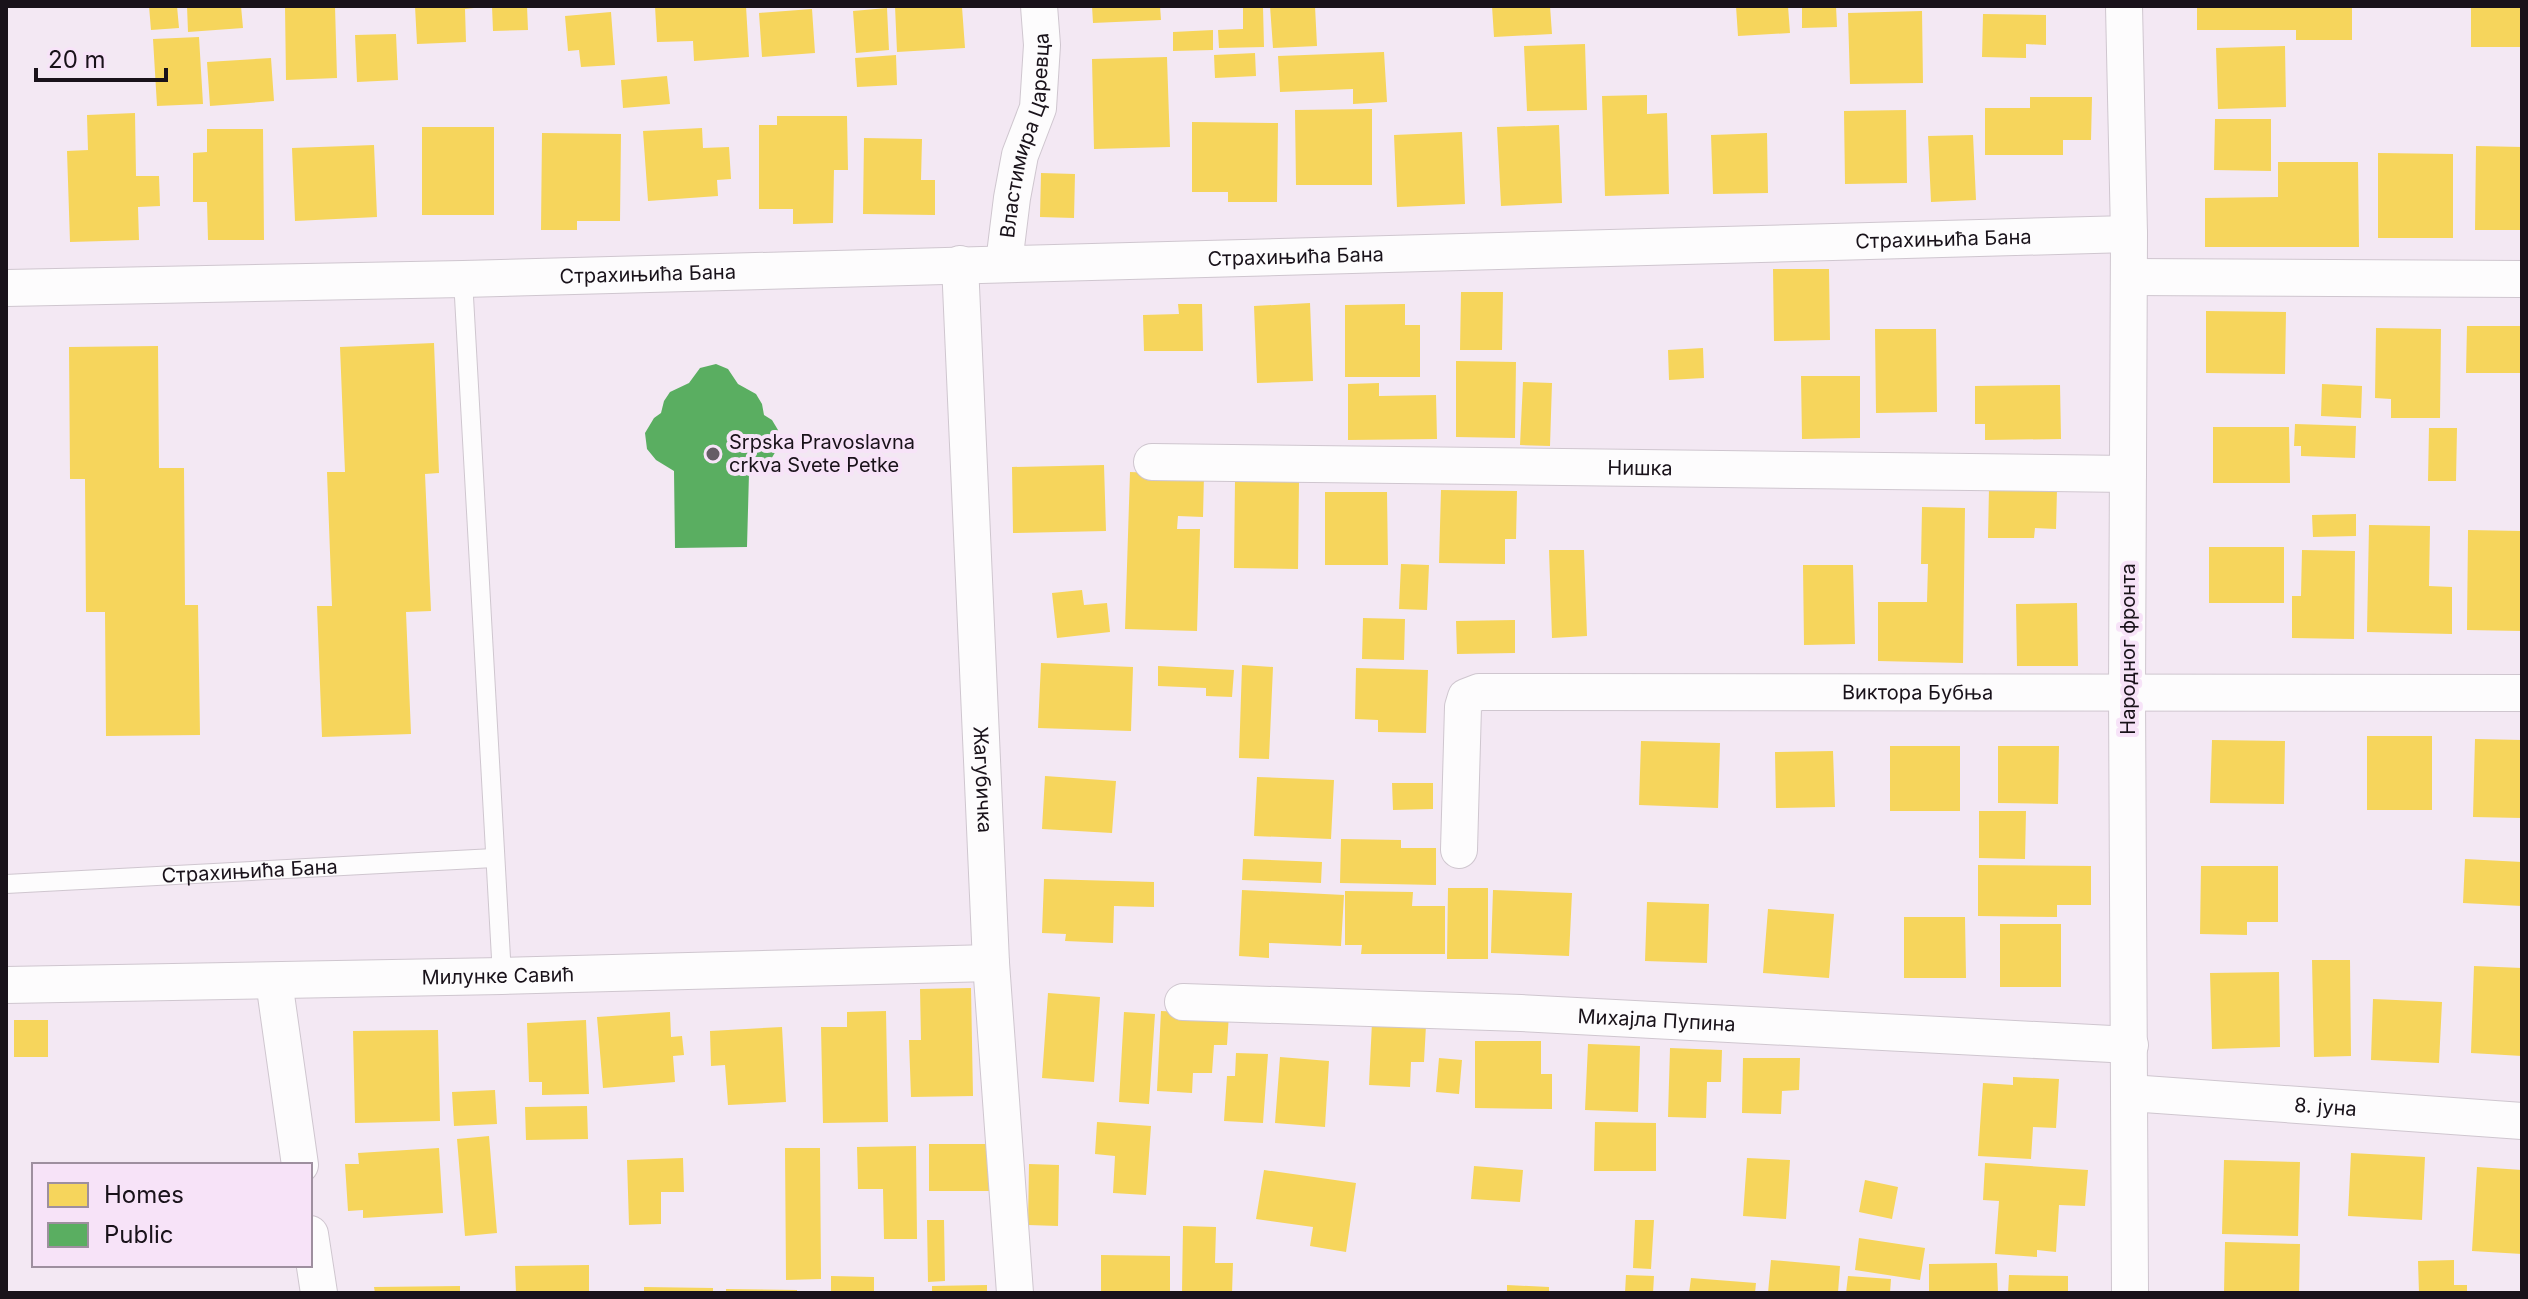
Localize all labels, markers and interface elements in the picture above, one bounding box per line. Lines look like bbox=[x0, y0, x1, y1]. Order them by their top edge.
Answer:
scale bar bbox=[36, 32, 166, 82]
street label: Властимира Царевца bbox=[995, 32, 1054, 239]
text: 20 m bbox=[48, 45, 106, 74]
street label: Страхињића Бана bbox=[1855, 225, 2032, 253]
street label: Страхињића Бана bbox=[1207, 242, 1384, 271]
street label: Страхињића Бана bbox=[559, 260, 736, 288]
place label: Srpska Pravoslavna crkva Svete Petke bbox=[729, 430, 915, 477]
marker: Srpska Pravoslavna crkva Svete Petke bbox=[704, 445, 722, 463]
street label: Нишка bbox=[1607, 456, 1673, 480]
street label: Народног фронта bbox=[2116, 563, 2140, 735]
street label: Виктора Бубња bbox=[1842, 680, 1993, 704]
street label: Жагубичка bbox=[969, 726, 997, 833]
street label: Страхињића Бана bbox=[161, 854, 338, 888]
street label: Милунке Савић bbox=[421, 962, 575, 989]
street label: Михајла Пупина bbox=[1577, 1004, 1736, 1036]
street label: 8. јуна bbox=[2293, 1093, 2358, 1121]
legend bbox=[32, 1163, 312, 1267]
text: Homes bbox=[104, 1180, 184, 1209]
text: Public bbox=[104, 1220, 174, 1249]

